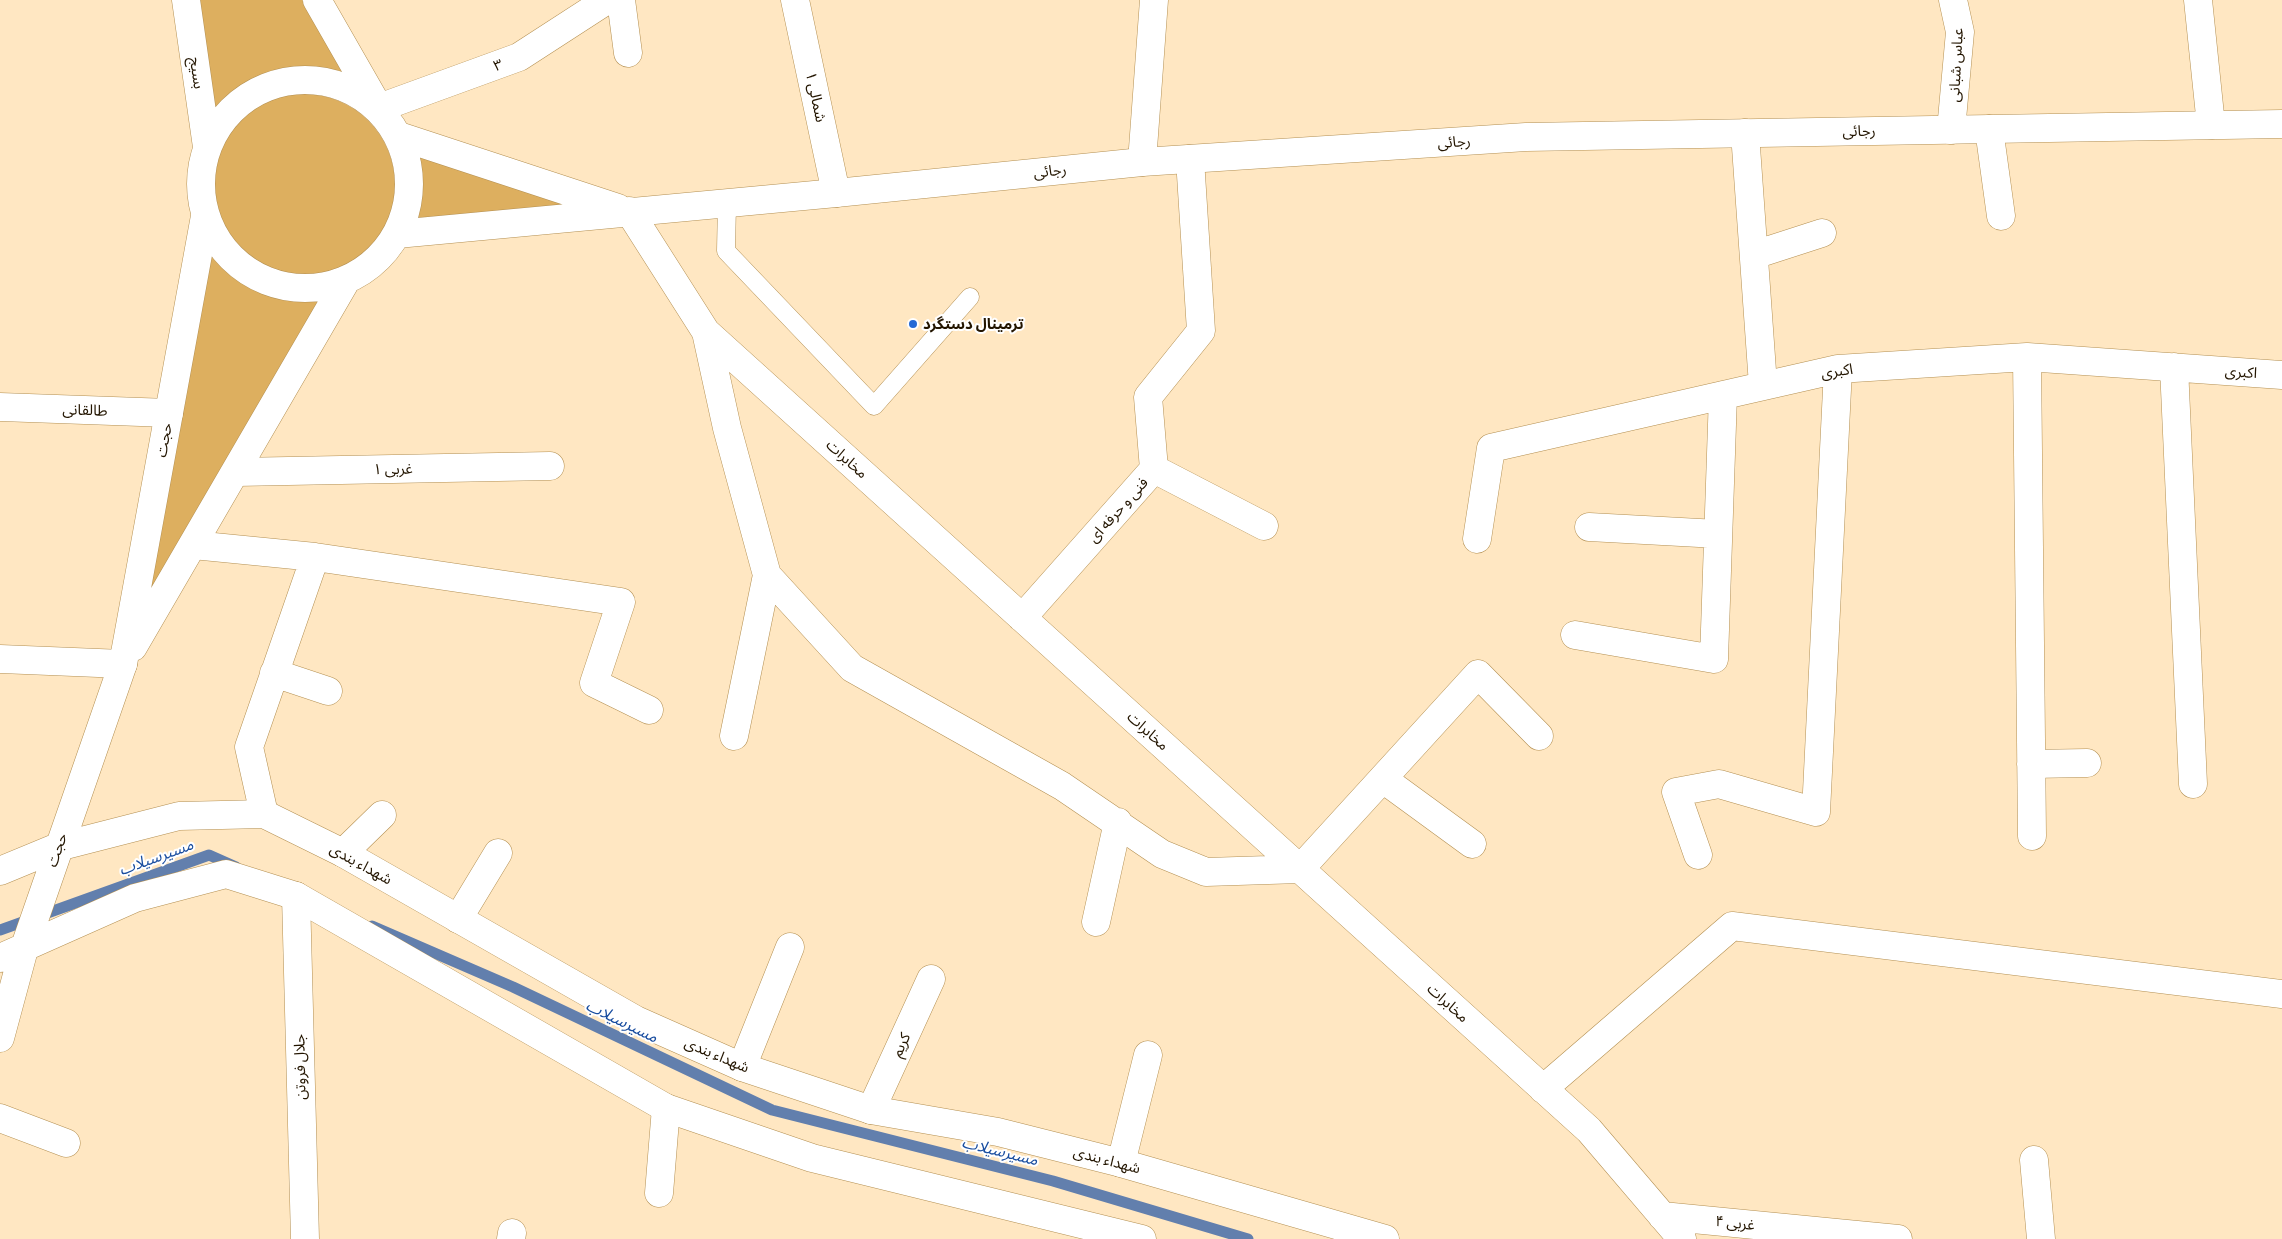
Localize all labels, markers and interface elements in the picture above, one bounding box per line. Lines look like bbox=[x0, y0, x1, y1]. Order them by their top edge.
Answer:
street label: عباس شبانی bbox=[1945, 27, 1967, 103]
street label: ۳ bbox=[491, 55, 505, 75]
street label: بسیج bbox=[186, 56, 208, 90]
street label: ۱ شمالی bbox=[802, 70, 830, 124]
street label: رجائی bbox=[1842, 122, 1876, 140]
street label: رجائی bbox=[1437, 132, 1471, 152]
street label: رجائی bbox=[1033, 160, 1067, 182]
place label: ترمینال دستگرد bbox=[923, 315, 1024, 333]
marker: ترمینال دستگرد bbox=[907, 318, 919, 330]
street label: اکبری bbox=[1820, 360, 1854, 382]
street label: اکبری bbox=[2224, 362, 2258, 382]
street label: طالقانی bbox=[62, 400, 108, 420]
street label: حجت bbox=[152, 421, 176, 459]
street label: مخابرات bbox=[822, 436, 872, 482]
street label: ۱ غربی bbox=[373, 460, 413, 478]
street label: فنی و حرفه ای bbox=[1084, 474, 1152, 546]
street label: مخابرات bbox=[1123, 708, 1173, 754]
street label: حجت bbox=[43, 831, 71, 869]
water label: مسیرسیلاب bbox=[116, 835, 196, 879]
street label: شهداء بندی bbox=[327, 840, 395, 888]
street label: مخابرات bbox=[1423, 980, 1473, 1026]
water label: مسیرسیلاب bbox=[583, 995, 661, 1047]
street label: کریم bbox=[888, 1030, 914, 1060]
street label: شهداء بندی bbox=[682, 1033, 752, 1077]
street label: جلال فروتن bbox=[290, 1034, 310, 1100]
water label: مسیرسیلاب bbox=[960, 1132, 1040, 1170]
street label: شهداء بندی bbox=[1072, 1142, 1142, 1178]
street label: ۴ غربی bbox=[1714, 1212, 1756, 1234]

